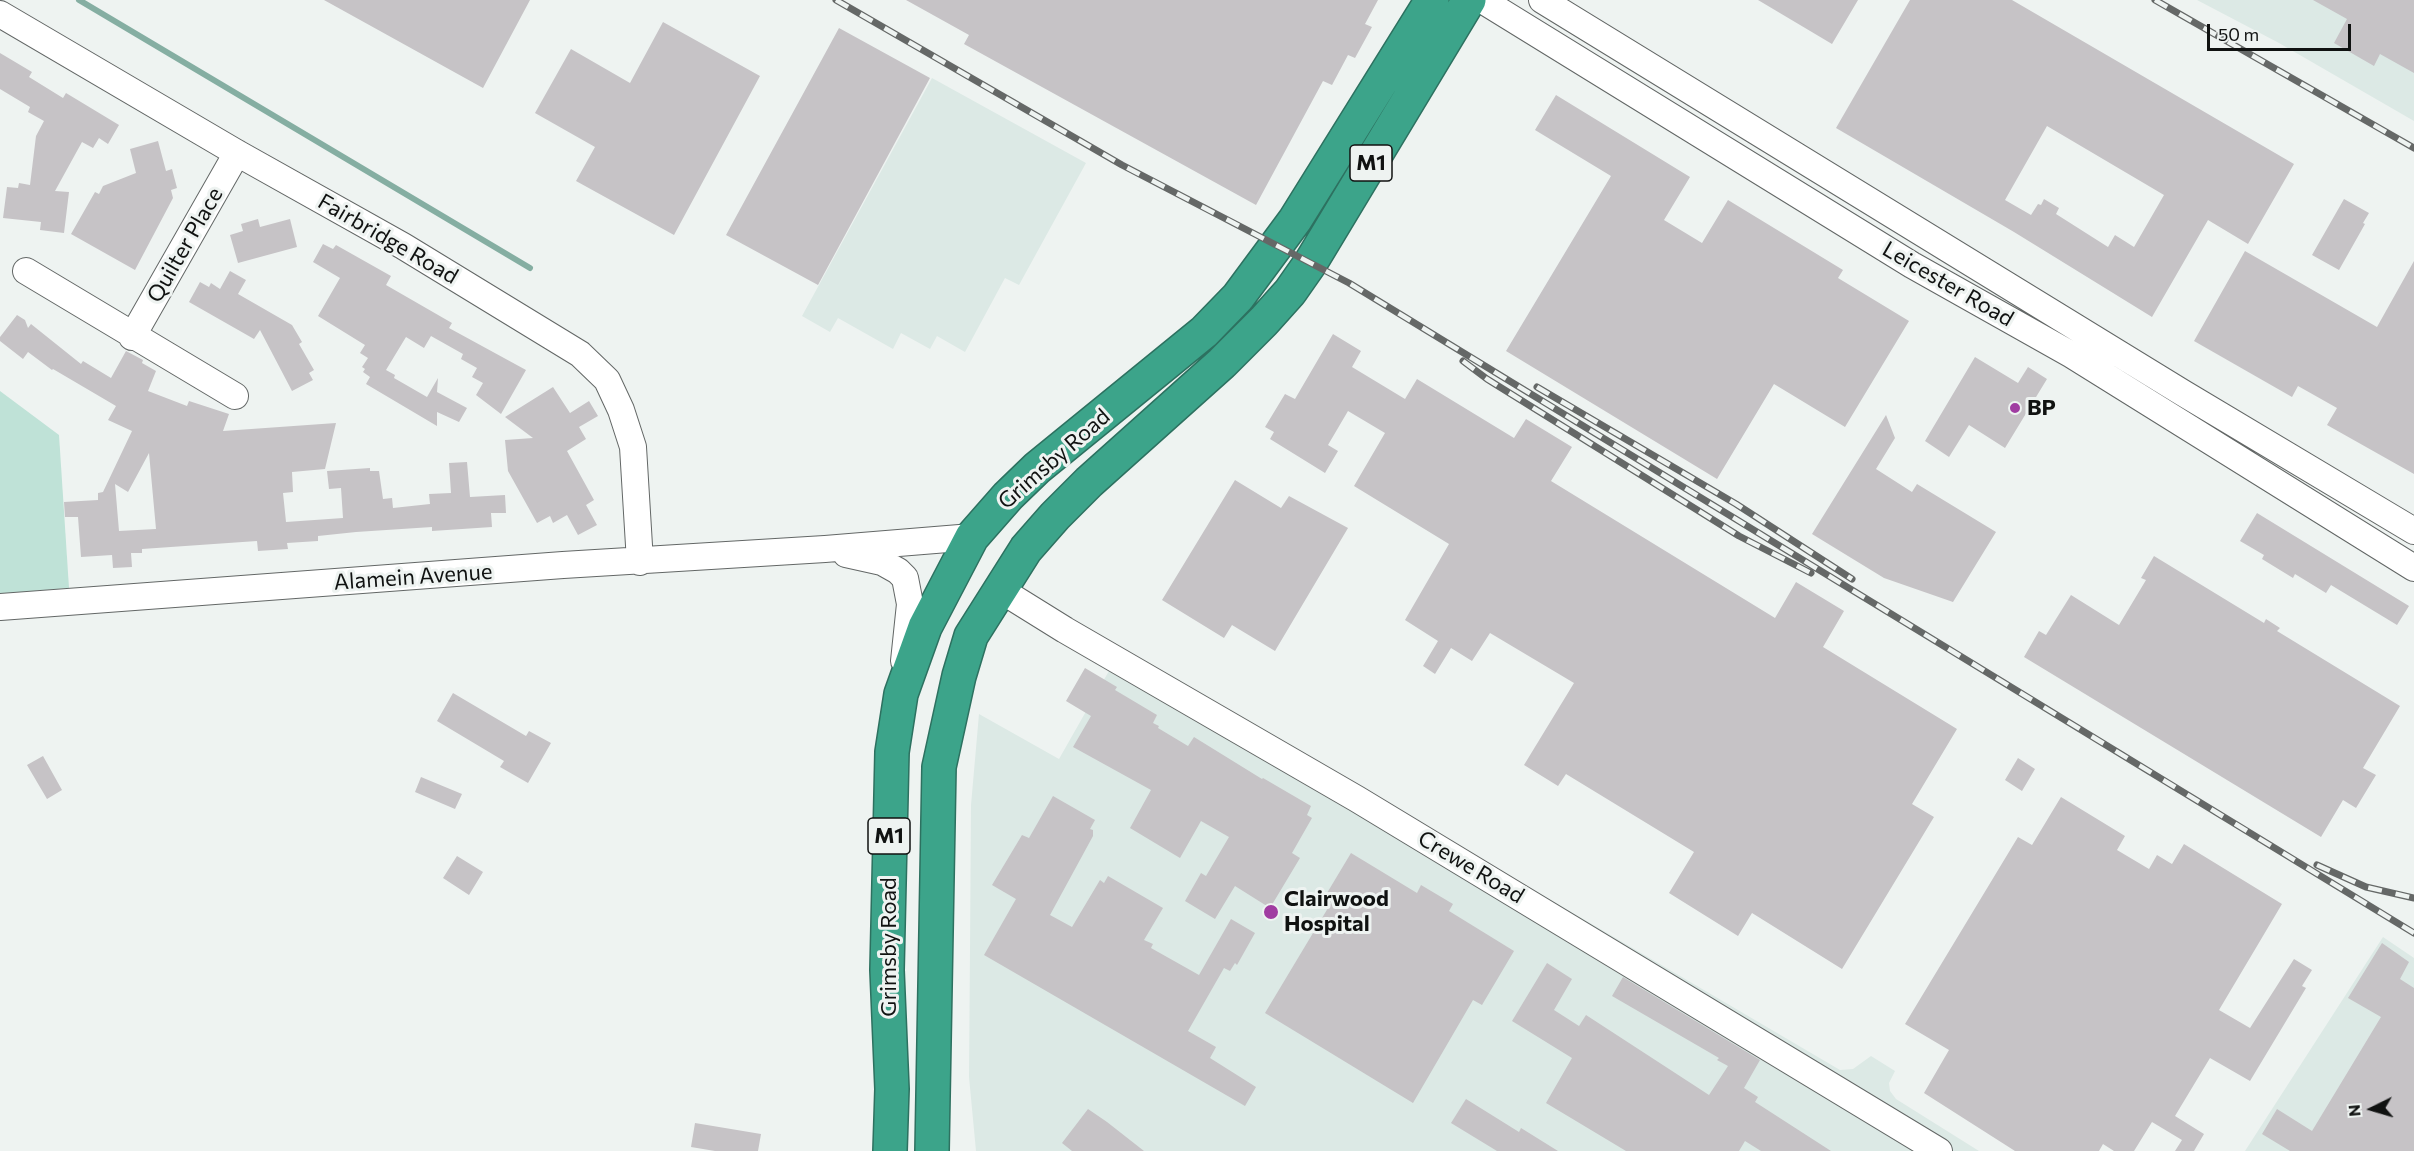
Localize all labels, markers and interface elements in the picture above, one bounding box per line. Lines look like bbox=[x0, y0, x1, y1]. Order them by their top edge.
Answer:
scale bar bbox=[2210, 12, 2354, 50]
text: 50 m bbox=[2218, 23, 2259, 45]
road number: M1 bbox=[1350, 145, 1392, 181]
street label: Quilter Place bbox=[141, 183, 229, 307]
street label: Fairbridge Road bbox=[313, 188, 463, 290]
street label: Leicester Road bbox=[1878, 236, 2018, 332]
place label: BP bbox=[2027, 395, 2056, 421]
marker: BP bbox=[2008, 401, 2022, 415]
street label: Grimsby Road bbox=[993, 403, 1115, 515]
street label: Alamein Avenue bbox=[333, 558, 493, 596]
road number: M1 bbox=[868, 818, 910, 854]
street label: Crewe Road bbox=[1413, 825, 1529, 909]
street label: Grimsby Road bbox=[876, 877, 902, 1017]
place label: Clairwood Hospital bbox=[1284, 886, 1389, 938]
marker: Clairwood Hospital bbox=[1262, 903, 1280, 921]
north arrow bbox=[2342, 1079, 2402, 1139]
text: N bbox=[2344, 1104, 2364, 1117]

